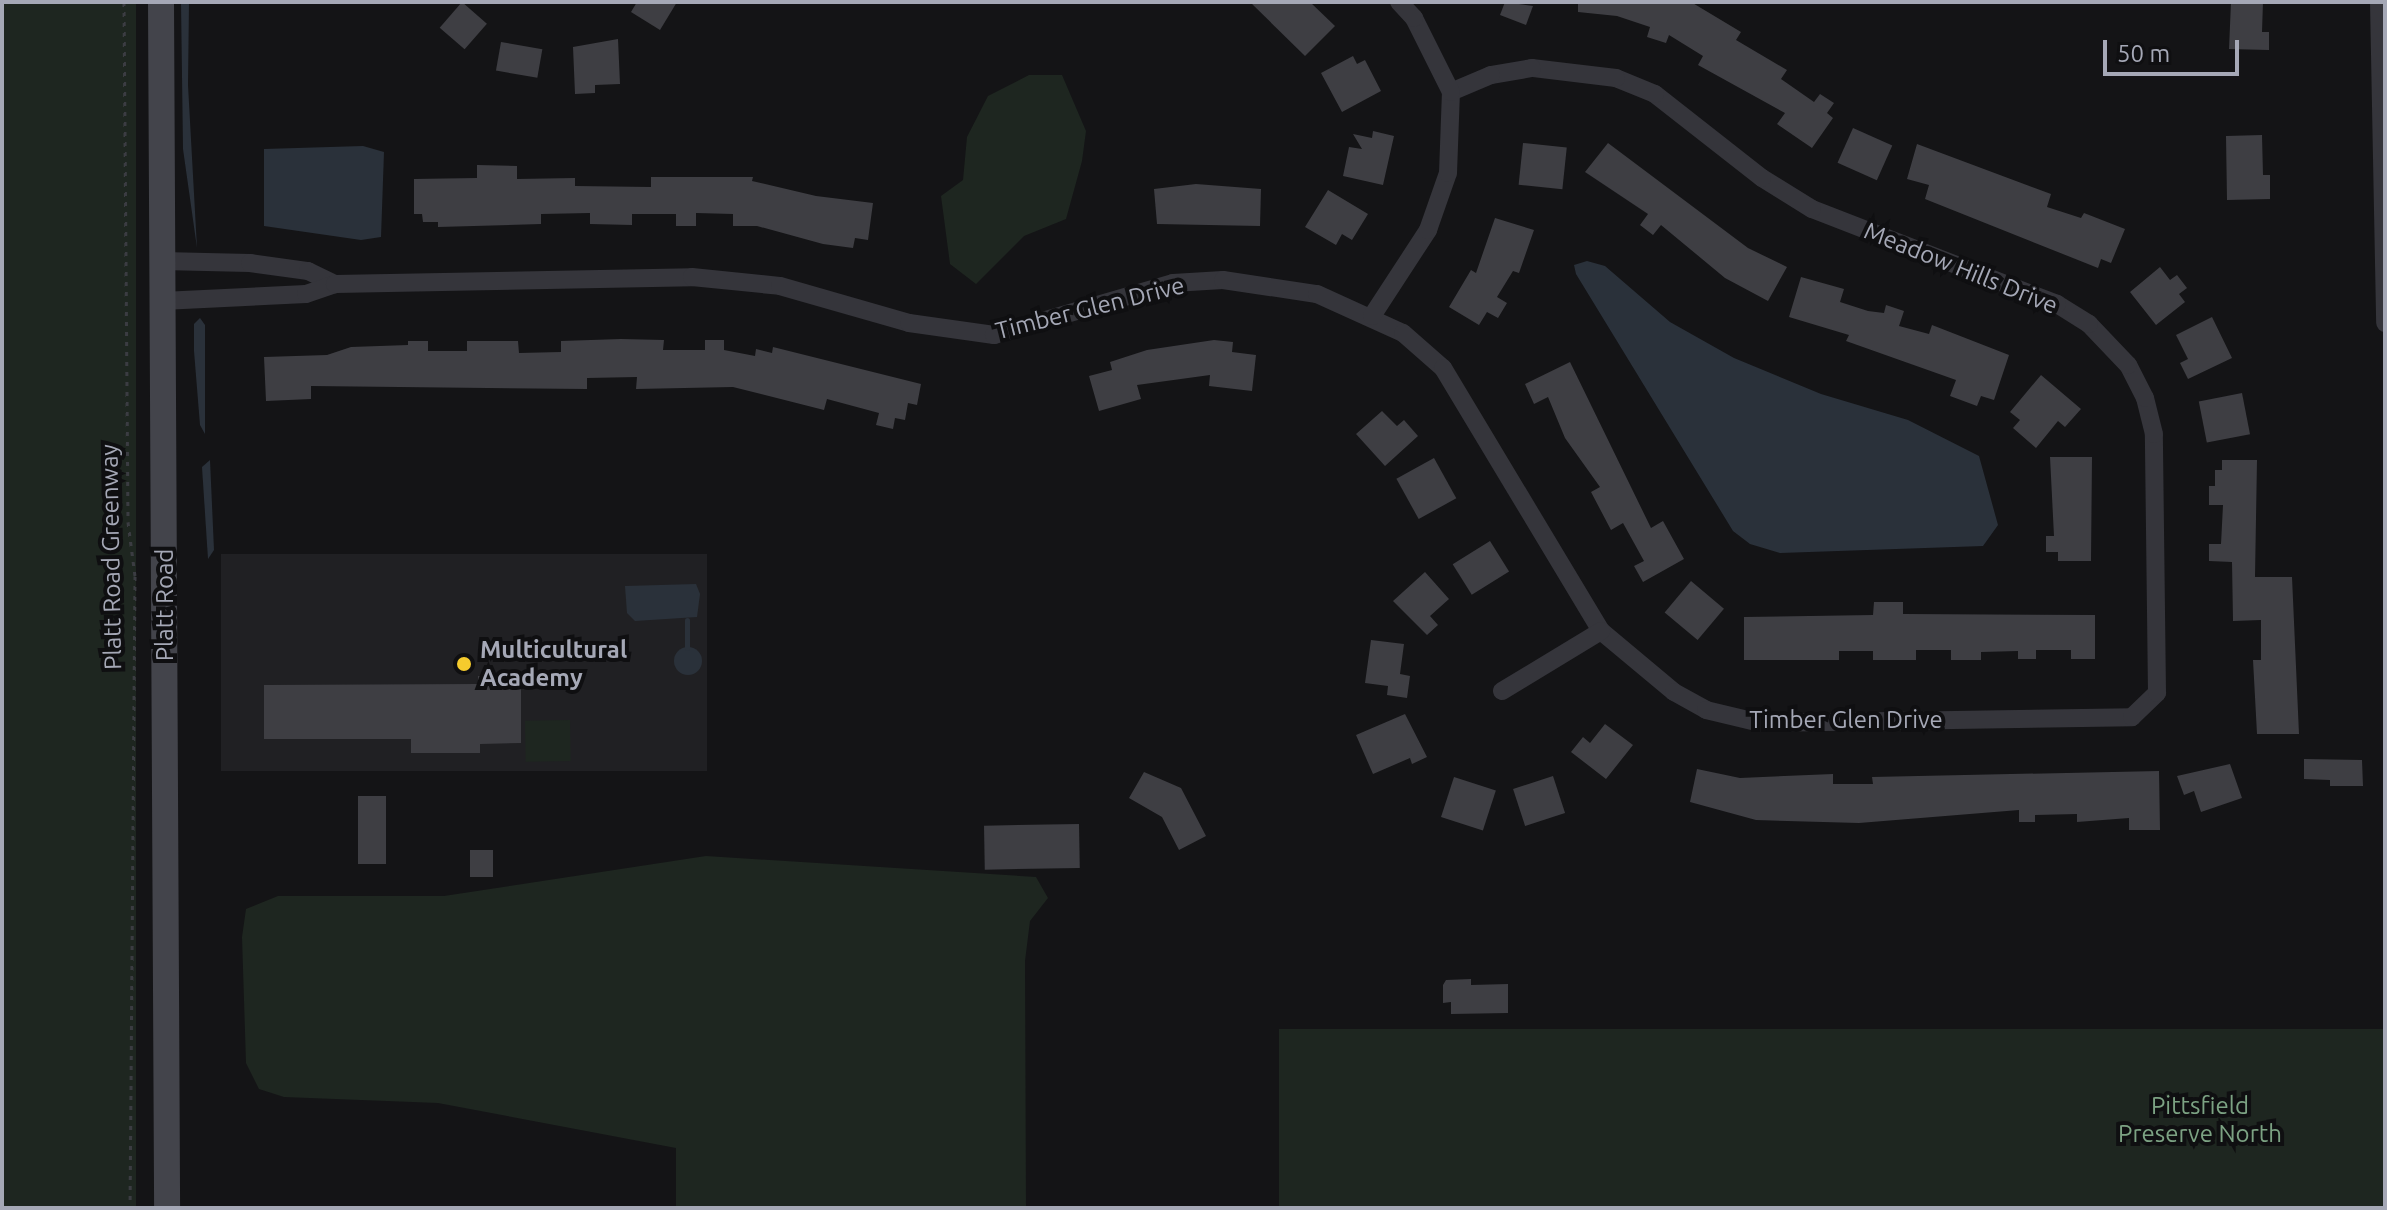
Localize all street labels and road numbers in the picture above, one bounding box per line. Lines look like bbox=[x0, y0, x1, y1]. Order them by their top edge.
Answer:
street label: Meadow Hills Drive bbox=[1860, 216, 2062, 320]
street label: Timber Glen Drive bbox=[993, 271, 1187, 345]
street label: Platt Road Greenway bbox=[95, 444, 127, 670]
street label: Platt Road bbox=[151, 549, 179, 661]
street label: Timber Glen Drive bbox=[1749, 706, 1943, 734]

